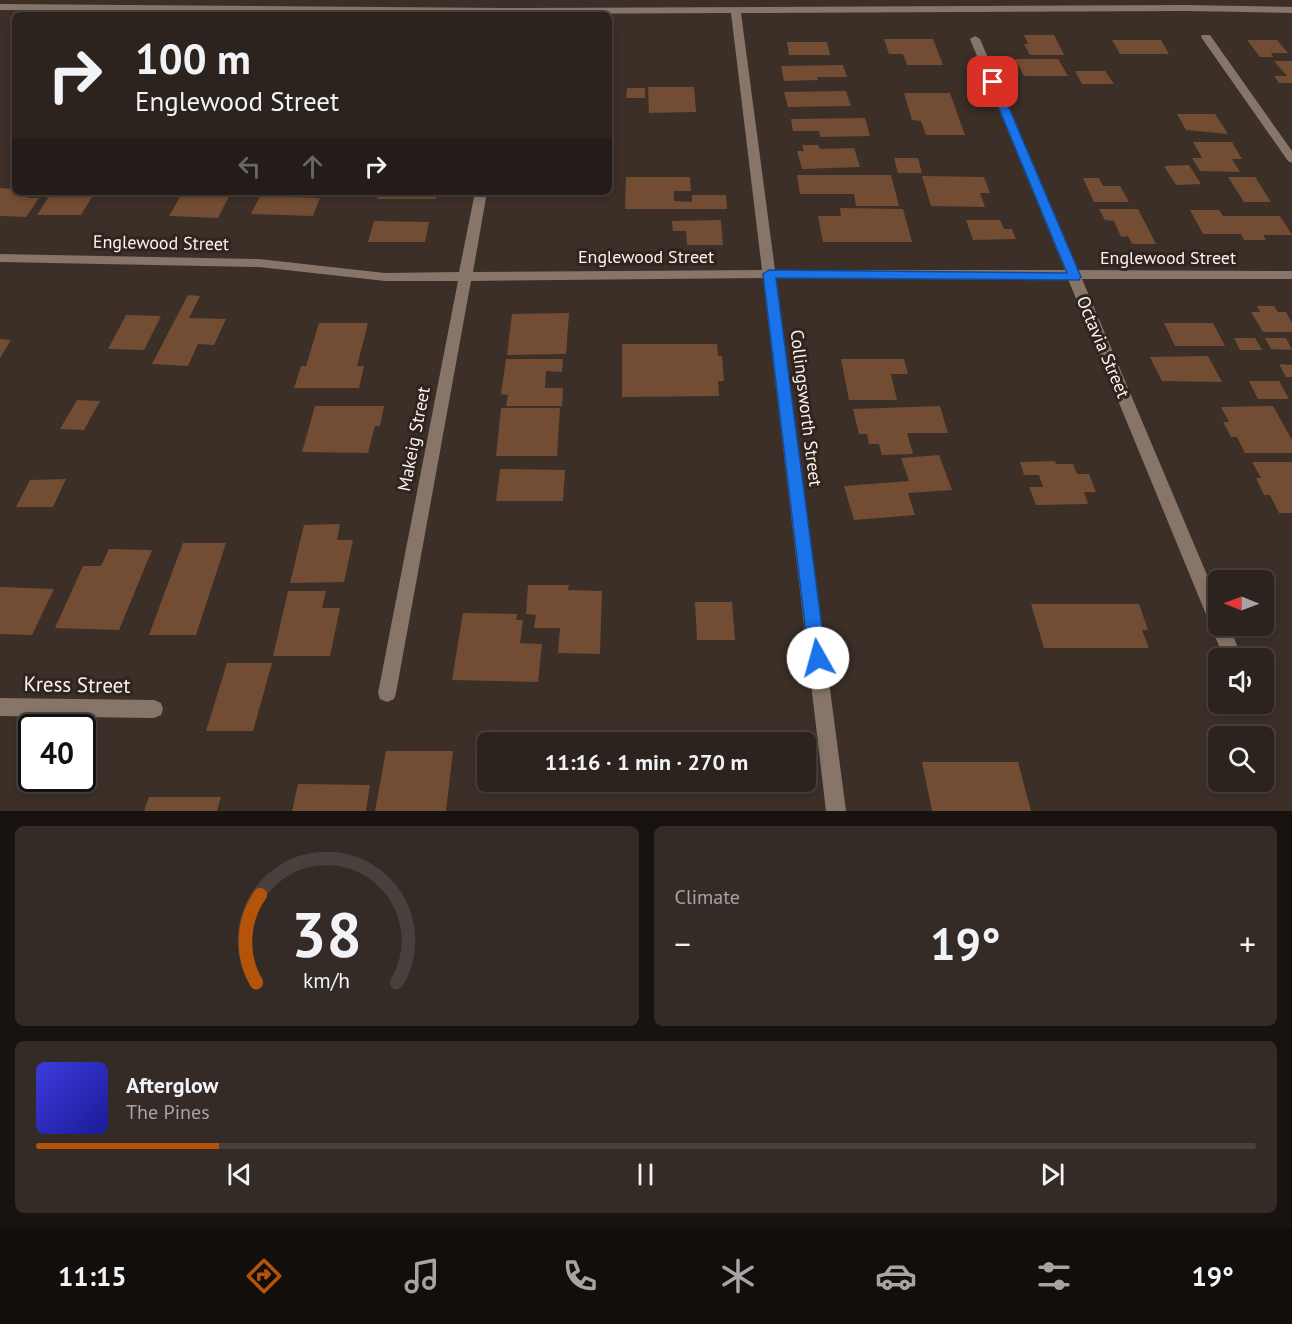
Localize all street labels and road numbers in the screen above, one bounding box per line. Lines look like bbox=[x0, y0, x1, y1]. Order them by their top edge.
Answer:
street label: Englewood Street bbox=[93, 230, 229, 255]
street label: Englewood Street bbox=[578, 245, 714, 268]
street label: Englewood Street bbox=[1100, 246, 1236, 269]
street label: Octavia Street bbox=[1072, 292, 1135, 401]
street label: Collingsworth Street bbox=[785, 328, 828, 488]
street label: Makeig Street bbox=[392, 385, 435, 493]
street label: Kress Street bbox=[23, 670, 131, 699]

